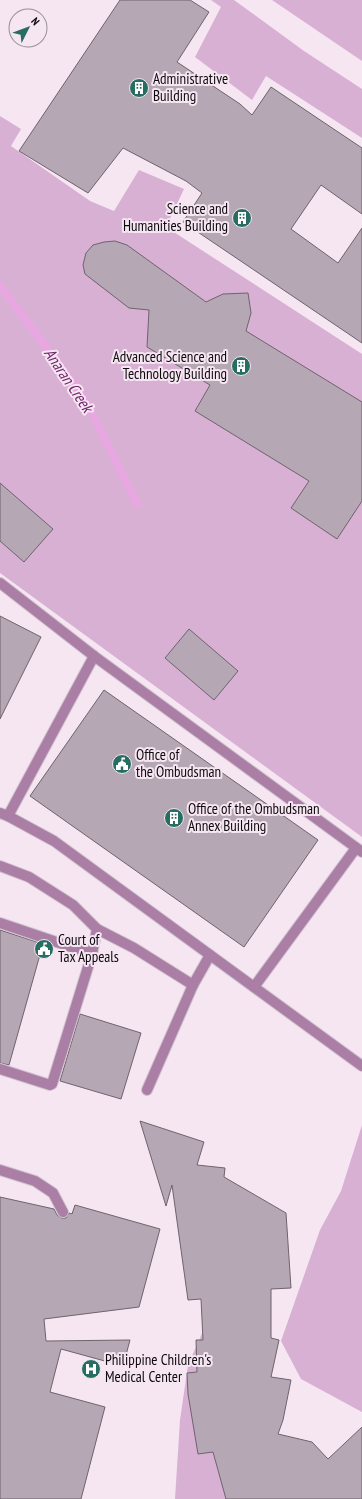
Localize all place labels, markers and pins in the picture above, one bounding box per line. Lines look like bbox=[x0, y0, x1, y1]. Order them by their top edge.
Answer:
place label: Administrative Building bbox=[153, 69, 228, 105]
building icon: Administrative Building bbox=[128, 77, 150, 99]
place label: Science and Humanities Building bbox=[123, 199, 228, 235]
building icon: Science and Humanities Building bbox=[231, 207, 253, 229]
place label: Advanced Science and Technology Building bbox=[113, 347, 227, 383]
building icon: Advanced Science and Technology Building bbox=[230, 355, 252, 377]
place label: Office of the Ombudsman bbox=[136, 745, 221, 781]
public building icon: Office of the Ombudsman bbox=[111, 753, 133, 775]
place label: Office of the Ombudsman Annex Building bbox=[188, 799, 320, 835]
building icon: Office of the Ombudsman Annex Building bbox=[163, 807, 185, 829]
place label: Court of Tax Appeals bbox=[58, 930, 119, 966]
public building icon: Court of Tax Appeals bbox=[33, 938, 55, 960]
place label: Philippine Children's Medical Center bbox=[105, 1350, 211, 1386]
hospital icon: Philippine Children's Medical Center bbox=[80, 1358, 102, 1380]

